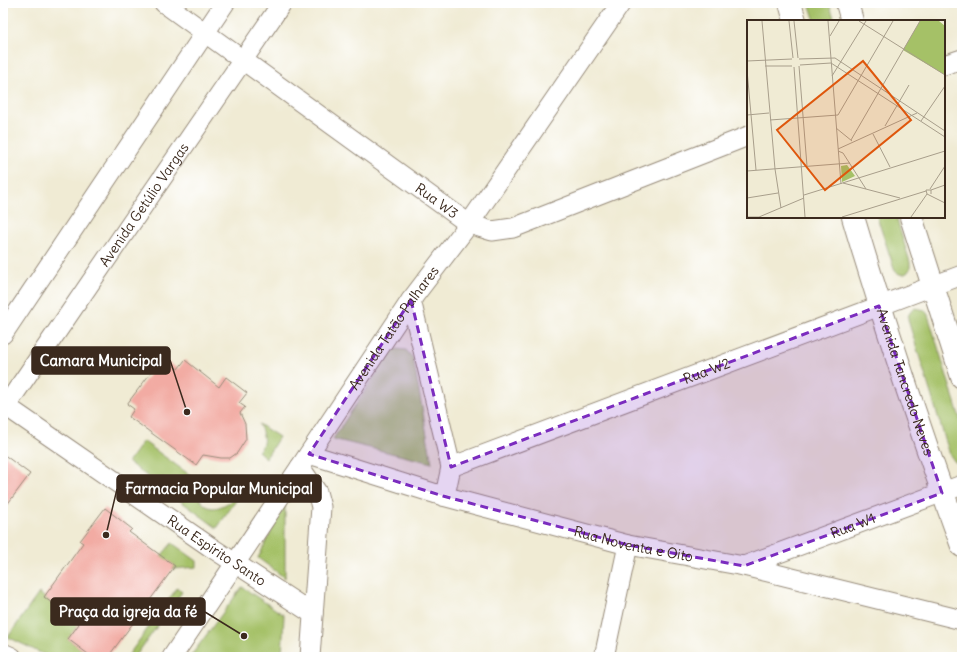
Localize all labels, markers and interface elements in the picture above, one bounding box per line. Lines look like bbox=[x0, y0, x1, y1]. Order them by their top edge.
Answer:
inset map bbox=[747, 20, 945, 218]
street label: Avenida Getúlio Vargas bbox=[95, 139, 193, 270]
street label: Rua W3 bbox=[412, 179, 462, 222]
street label: Avenida Tatão Palhares bbox=[345, 262, 443, 393]
street label: Avenida Tancredo Neves bbox=[873, 306, 938, 458]
callout: Camara Municipal bbox=[32, 347, 170, 374]
text: Camara Municipal bbox=[40, 351, 162, 371]
street label: Rua W2 bbox=[681, 354, 733, 388]
callout: Farmacia Popular Municipal bbox=[117, 475, 321, 502]
text: Farmacia Popular Municipal bbox=[125, 479, 313, 499]
street label: Rua W1 bbox=[828, 509, 878, 542]
street label: Rua Espírito Santo bbox=[164, 511, 270, 590]
street label: Rua Noventa e Oito bbox=[572, 522, 695, 566]
callout: Praça da igreja da fé bbox=[51, 598, 205, 625]
text: Praça da igreja da fé bbox=[59, 602, 197, 622]

